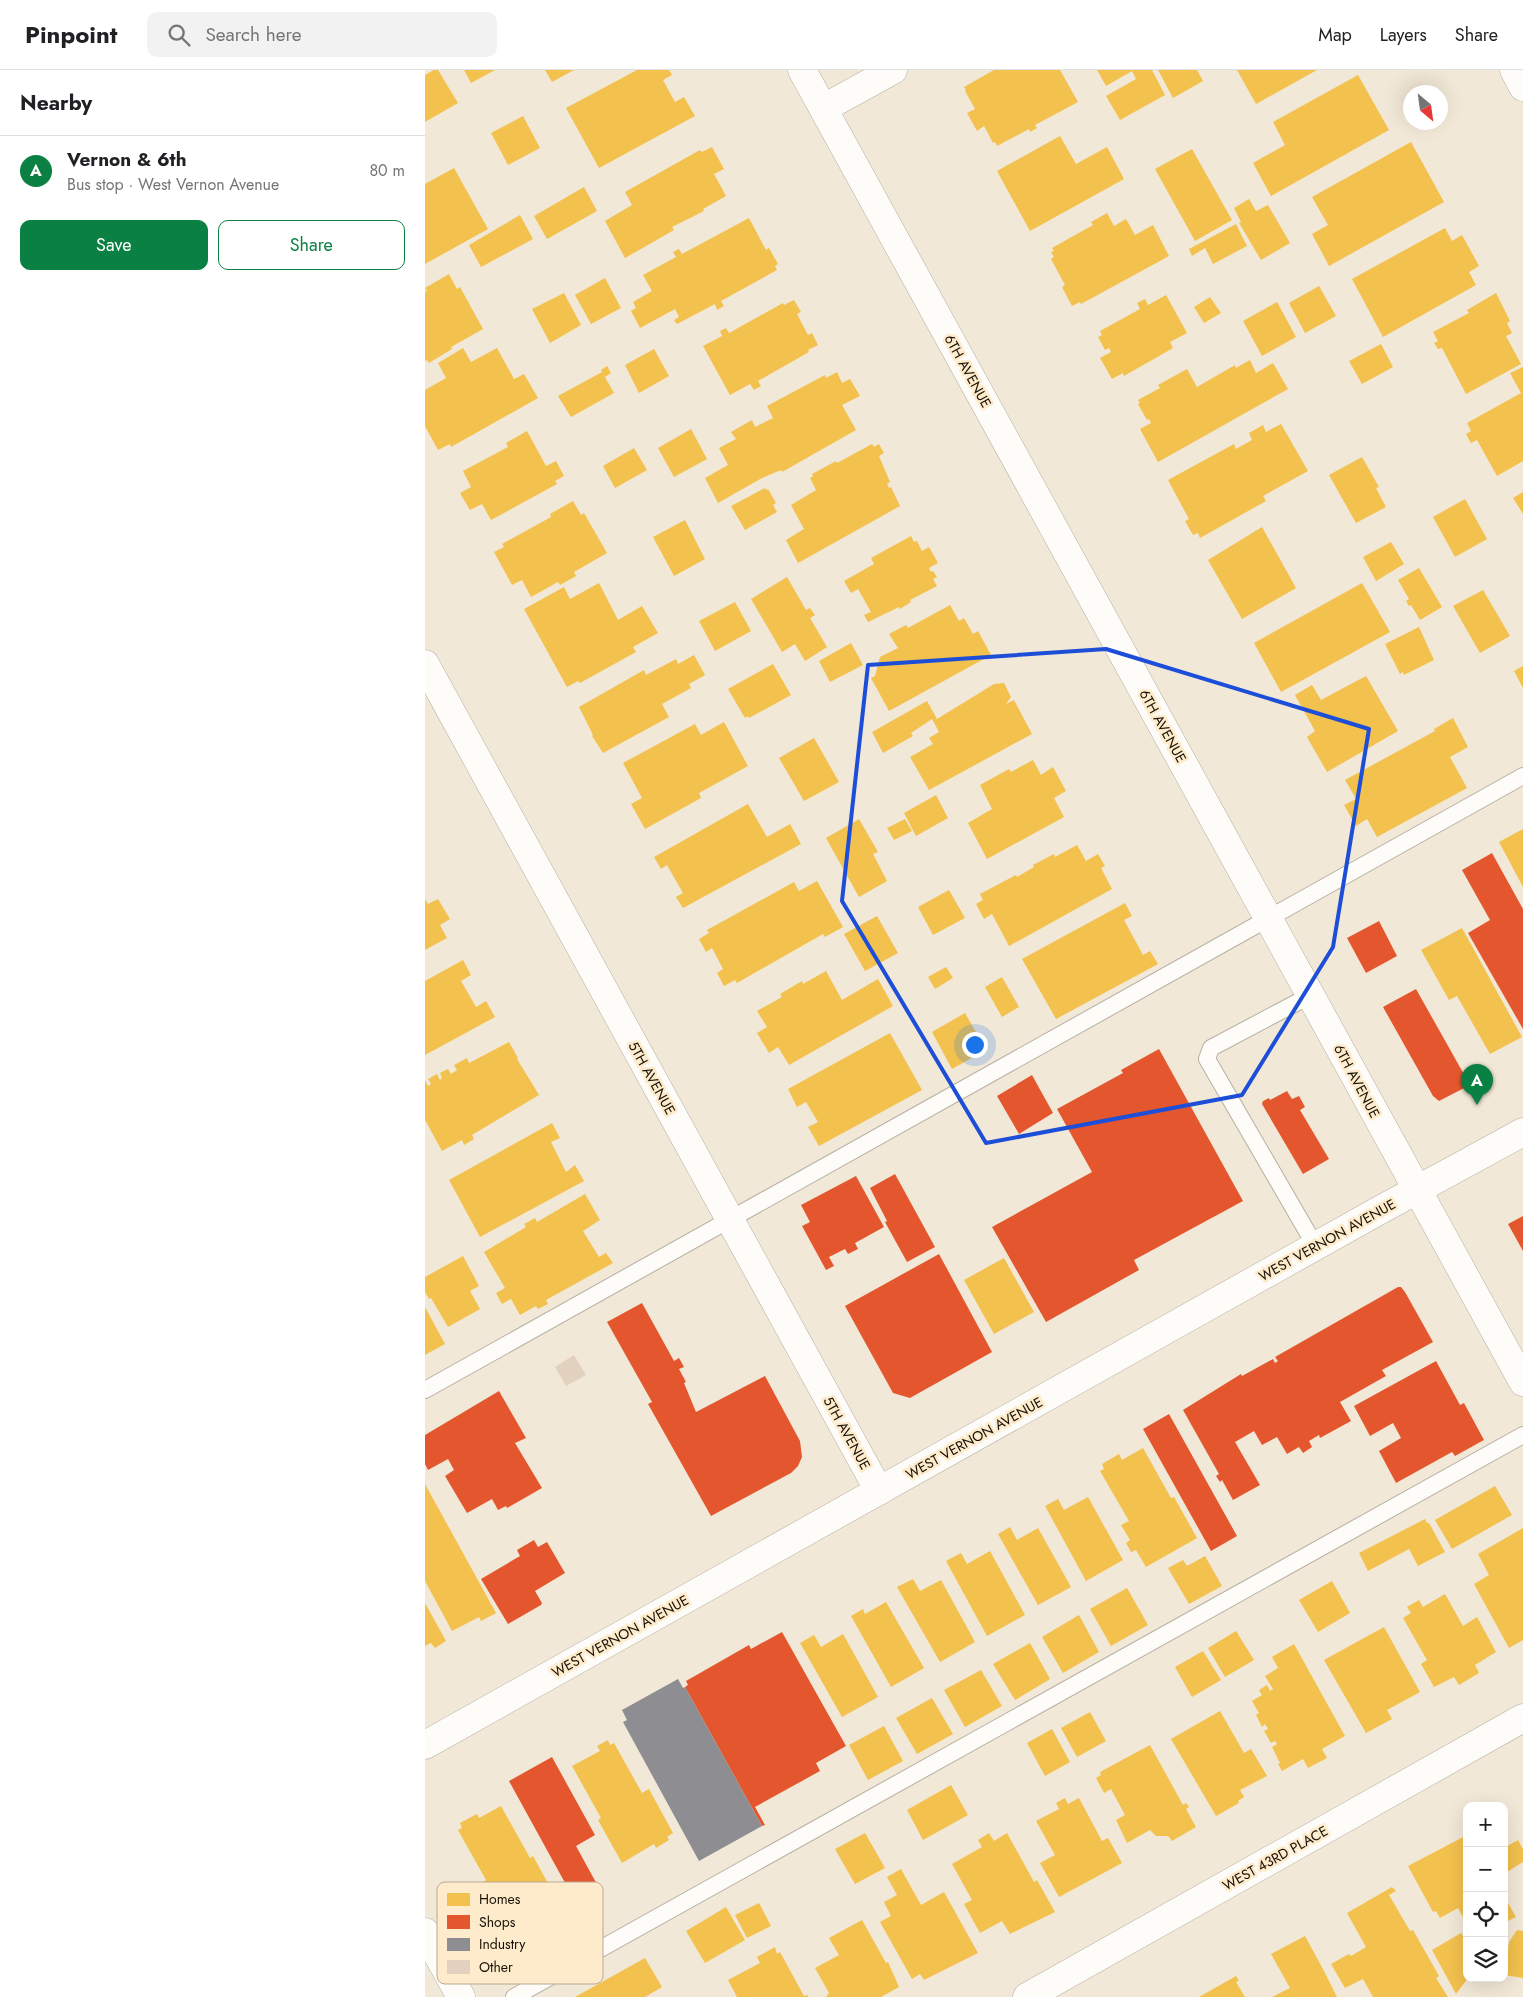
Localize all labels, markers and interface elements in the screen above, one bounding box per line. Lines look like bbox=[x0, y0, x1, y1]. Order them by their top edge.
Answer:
search box bbox=[147, 12, 497, 57]
text: Pinpoint bbox=[25, 17, 117, 52]
icon: search bbox=[165, 21, 193, 49]
text: Search here bbox=[205, 21, 302, 48]
text: Map bbox=[1318, 22, 1352, 48]
text: Layers bbox=[1380, 22, 1427, 48]
text: Share bbox=[1455, 22, 1498, 48]
north arrow bbox=[1403, 85, 1448, 130]
text: Nearby bbox=[20, 88, 92, 118]
text: Vernon & 6th bbox=[67, 146, 186, 173]
text: A bbox=[30, 159, 42, 182]
text: 80 m bbox=[369, 159, 405, 182]
text: Bus stop · West Vernon Avenue bbox=[67, 173, 279, 196]
button: Save bbox=[20, 220, 208, 270]
button: Share bbox=[218, 220, 405, 270]
street label: 6TH AVENUE bbox=[940, 331, 996, 411]
street label: 6TH AVENUE bbox=[1135, 686, 1191, 766]
your location bbox=[962, 1032, 988, 1058]
street label: 5TH AVENUE bbox=[624, 1038, 680, 1118]
street label: 6TH AVENUE bbox=[1329, 1041, 1385, 1121]
pin: A bbox=[1461, 1064, 1493, 1105]
street label: WEST VERNON AVENUE bbox=[1255, 1194, 1399, 1286]
street label: WEST VERNON AVENUE bbox=[902, 1392, 1046, 1484]
street label: 5TH AVENUE bbox=[819, 1393, 875, 1473]
street label: WEST VERNON AVENUE bbox=[548, 1590, 692, 1682]
map controls bbox=[1463, 1802, 1508, 1982]
button: + bbox=[1463, 1802, 1508, 1847]
street label: WEST 43RD PLACE bbox=[1219, 1821, 1331, 1895]
button: − bbox=[1463, 1847, 1508, 1892]
legend bbox=[437, 1882, 603, 1984]
text: Homes bbox=[479, 1889, 521, 1909]
button: locate bbox=[1463, 1892, 1508, 1937]
text: Shops bbox=[479, 1912, 516, 1932]
text: Industry bbox=[479, 1934, 526, 1954]
button: layers bbox=[1463, 1937, 1508, 1982]
text: Other bbox=[479, 1957, 513, 1977]

